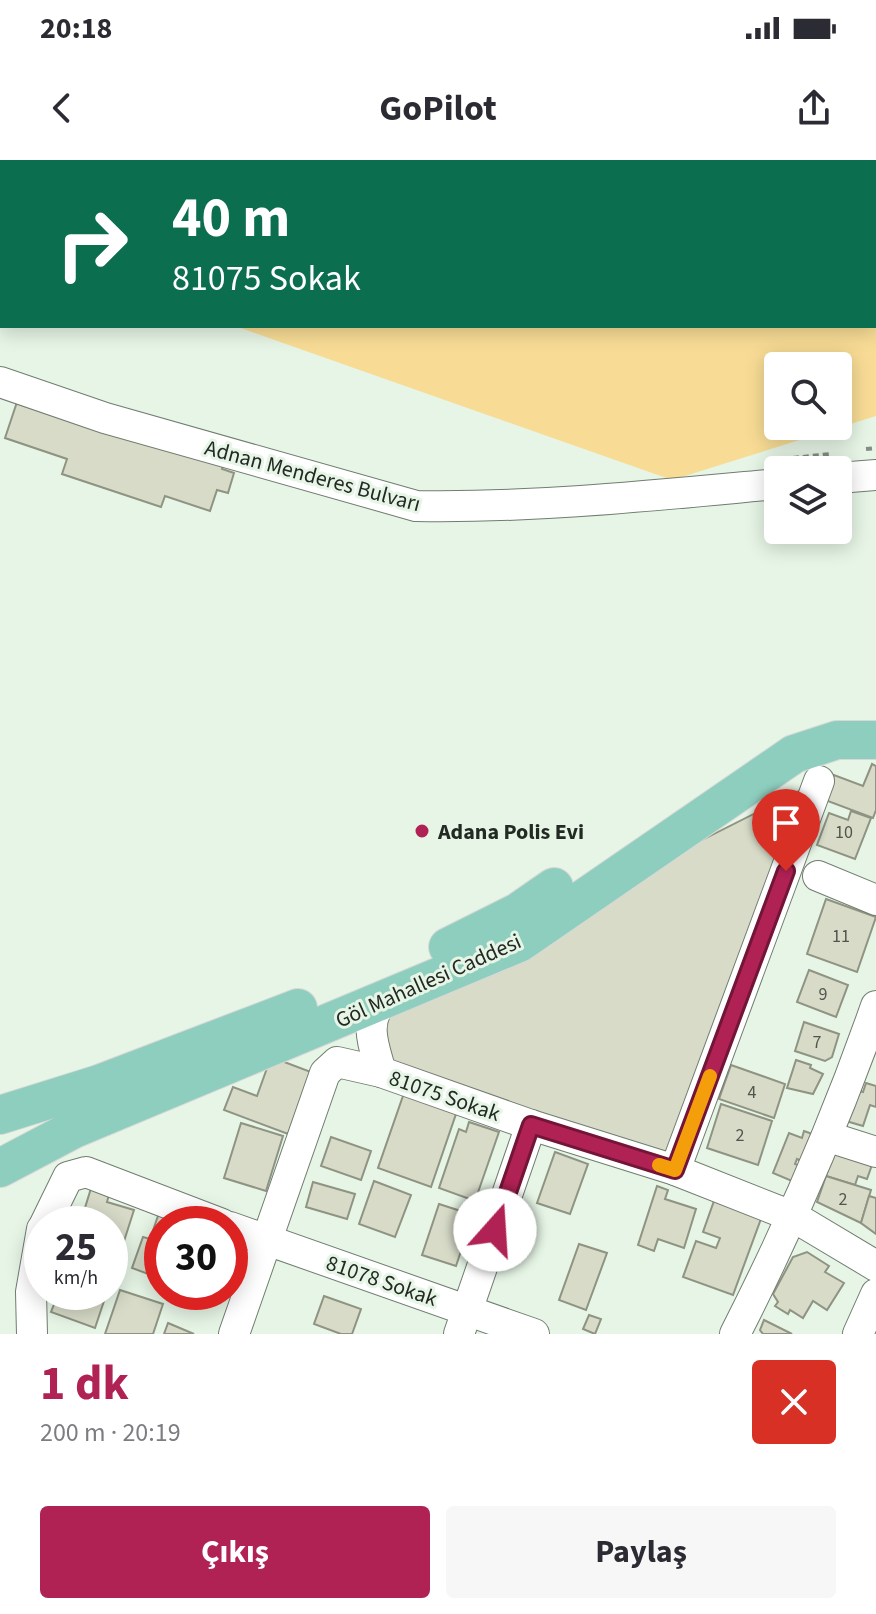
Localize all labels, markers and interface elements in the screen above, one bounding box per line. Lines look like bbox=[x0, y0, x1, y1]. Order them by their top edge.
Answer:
text: 20:18 bbox=[40, 7, 112, 50]
text: GoPilot bbox=[379, 83, 497, 134]
icon: back bbox=[40, 86, 84, 130]
icon: share bbox=[792, 86, 836, 130]
text: 40 m bbox=[172, 179, 290, 258]
icon: right bbox=[40, 192, 144, 296]
text: 81075 Sokak bbox=[172, 253, 361, 304]
map controls bbox=[764, 352, 852, 544]
button: search bbox=[764, 352, 852, 440]
street label: Adnan Menderes Bulvarı bbox=[201, 432, 424, 520]
button: layers bbox=[764, 456, 852, 544]
pin bbox=[752, 789, 820, 871]
icon: arrive bbox=[764, 801, 808, 845]
place label: Adana Polis Evi bbox=[437, 816, 584, 848]
house number: 10 bbox=[835, 820, 853, 845]
marker: Adana Polis Evi bbox=[413, 822, 431, 840]
house number: 11 bbox=[832, 924, 850, 949]
street label: Göl Mahallesi Caddesi bbox=[330, 926, 526, 1036]
house number: 9 bbox=[819, 982, 828, 1007]
house number: 7 bbox=[813, 1030, 822, 1055]
street label: 81075 Sokak bbox=[385, 1062, 505, 1130]
house number: 4 bbox=[748, 1080, 757, 1105]
house number: 2 bbox=[736, 1123, 745, 1148]
house number: 2 bbox=[839, 1187, 848, 1212]
position arrow bbox=[453, 1188, 537, 1272]
speed limit sign: 30 bbox=[144, 1206, 248, 1310]
text: 25 bbox=[55, 1219, 97, 1276]
street label: 81078 Sokak bbox=[322, 1247, 442, 1315]
text: km/h bbox=[54, 1264, 98, 1292]
text: 1 dk bbox=[40, 1350, 129, 1418]
button: close bbox=[752, 1360, 836, 1444]
text: 200 m · 20:19 bbox=[40, 1414, 181, 1451]
button: Çıkış bbox=[40, 1506, 430, 1598]
button: Paylaş bbox=[446, 1506, 836, 1598]

